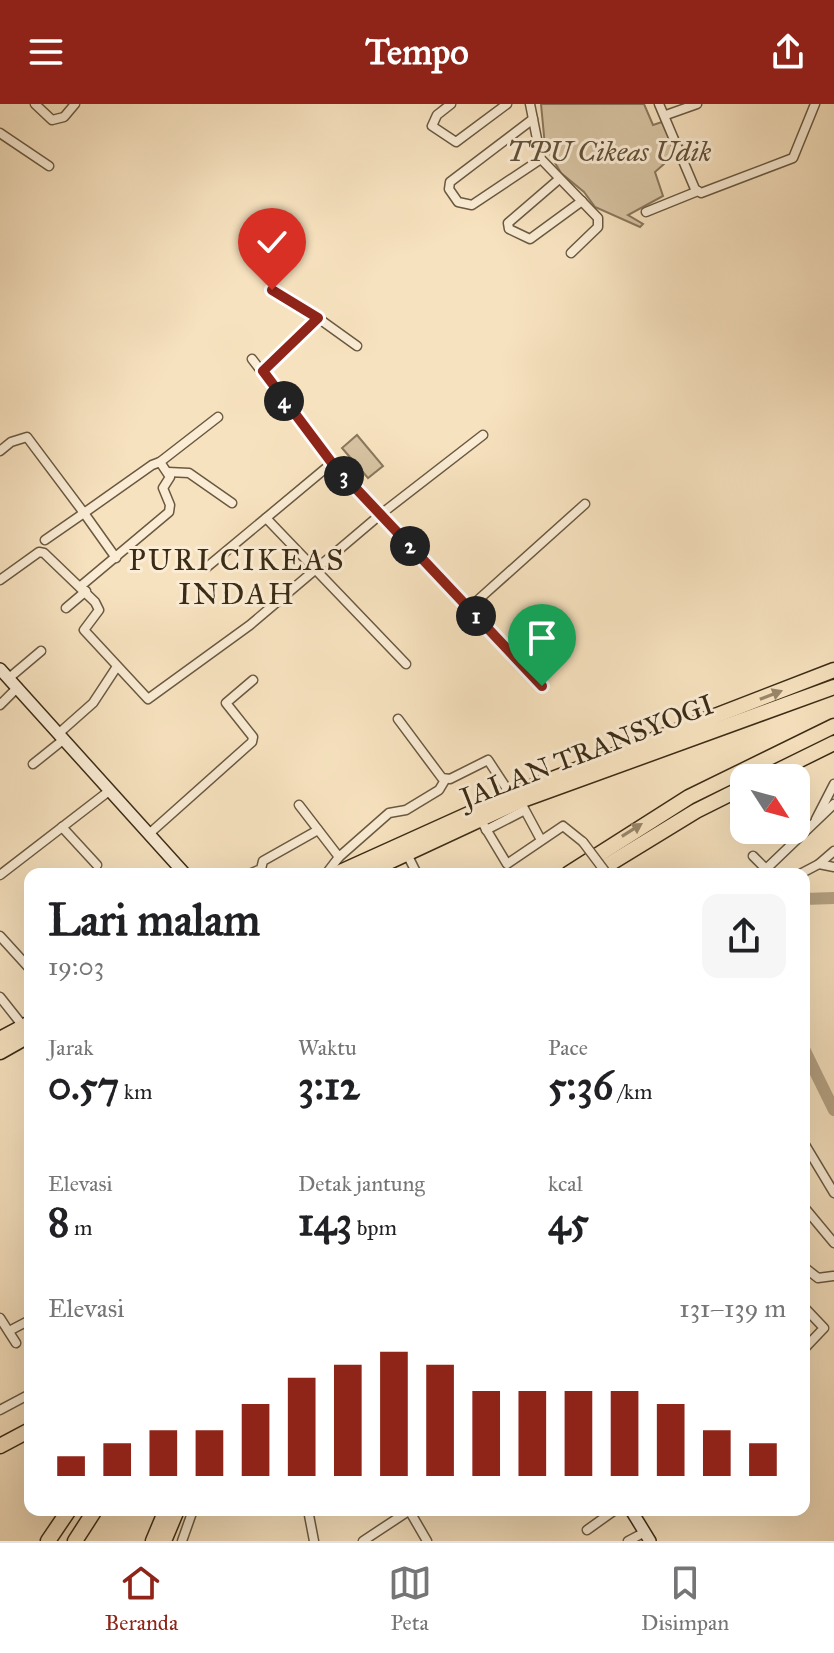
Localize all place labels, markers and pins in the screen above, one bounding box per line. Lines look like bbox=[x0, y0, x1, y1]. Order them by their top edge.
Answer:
pin bbox=[238, 208, 306, 290]
pin: 4 bbox=[264, 381, 304, 421]
pin: 3 bbox=[324, 456, 364, 496]
pin: 2 bbox=[390, 526, 430, 566]
pin: 1 bbox=[456, 596, 496, 636]
pin bbox=[508, 604, 576, 686]

